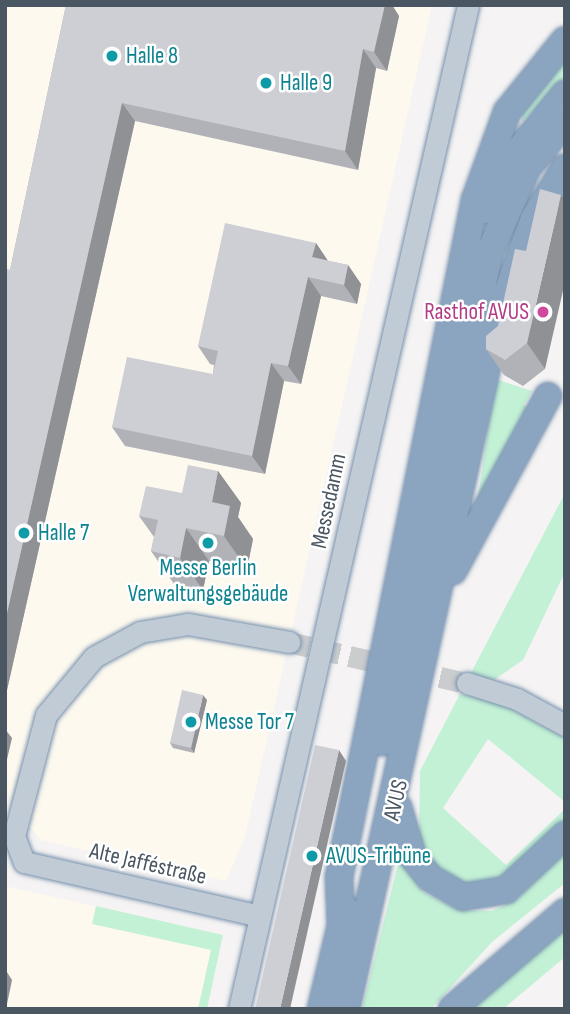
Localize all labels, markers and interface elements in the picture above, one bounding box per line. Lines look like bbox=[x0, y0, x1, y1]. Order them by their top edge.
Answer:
place label: Halle 8 bbox=[126, 42, 178, 70]
marker: Halle 8 bbox=[104, 48, 120, 64]
place label: Halle 9 bbox=[280, 69, 332, 97]
marker: Halle 9 bbox=[258, 75, 274, 91]
place label: Rasthof AVUS bbox=[424, 298, 529, 326]
marker: Rasthof AVUS bbox=[535, 304, 551, 320]
street label: Messedamm bbox=[305, 451, 353, 551]
place label: Halle 7 bbox=[38, 519, 89, 547]
marker: Halle 7 bbox=[16, 525, 32, 541]
marker: Messe Berlin Verwaltungsgebäude bbox=[200, 535, 216, 551]
place label: Messe Berlin Verwaltungsgebäude bbox=[128, 554, 288, 608]
place label: Messe Tor 7 bbox=[205, 708, 294, 736]
marker: Messe Tor 7 bbox=[183, 714, 199, 730]
street label: AVUS bbox=[378, 777, 414, 823]
street label: Alte Jafféstraße bbox=[87, 837, 209, 891]
place label: AVUS-Tribüne bbox=[326, 842, 431, 870]
marker: AVUS-Tribüne bbox=[304, 848, 320, 864]

